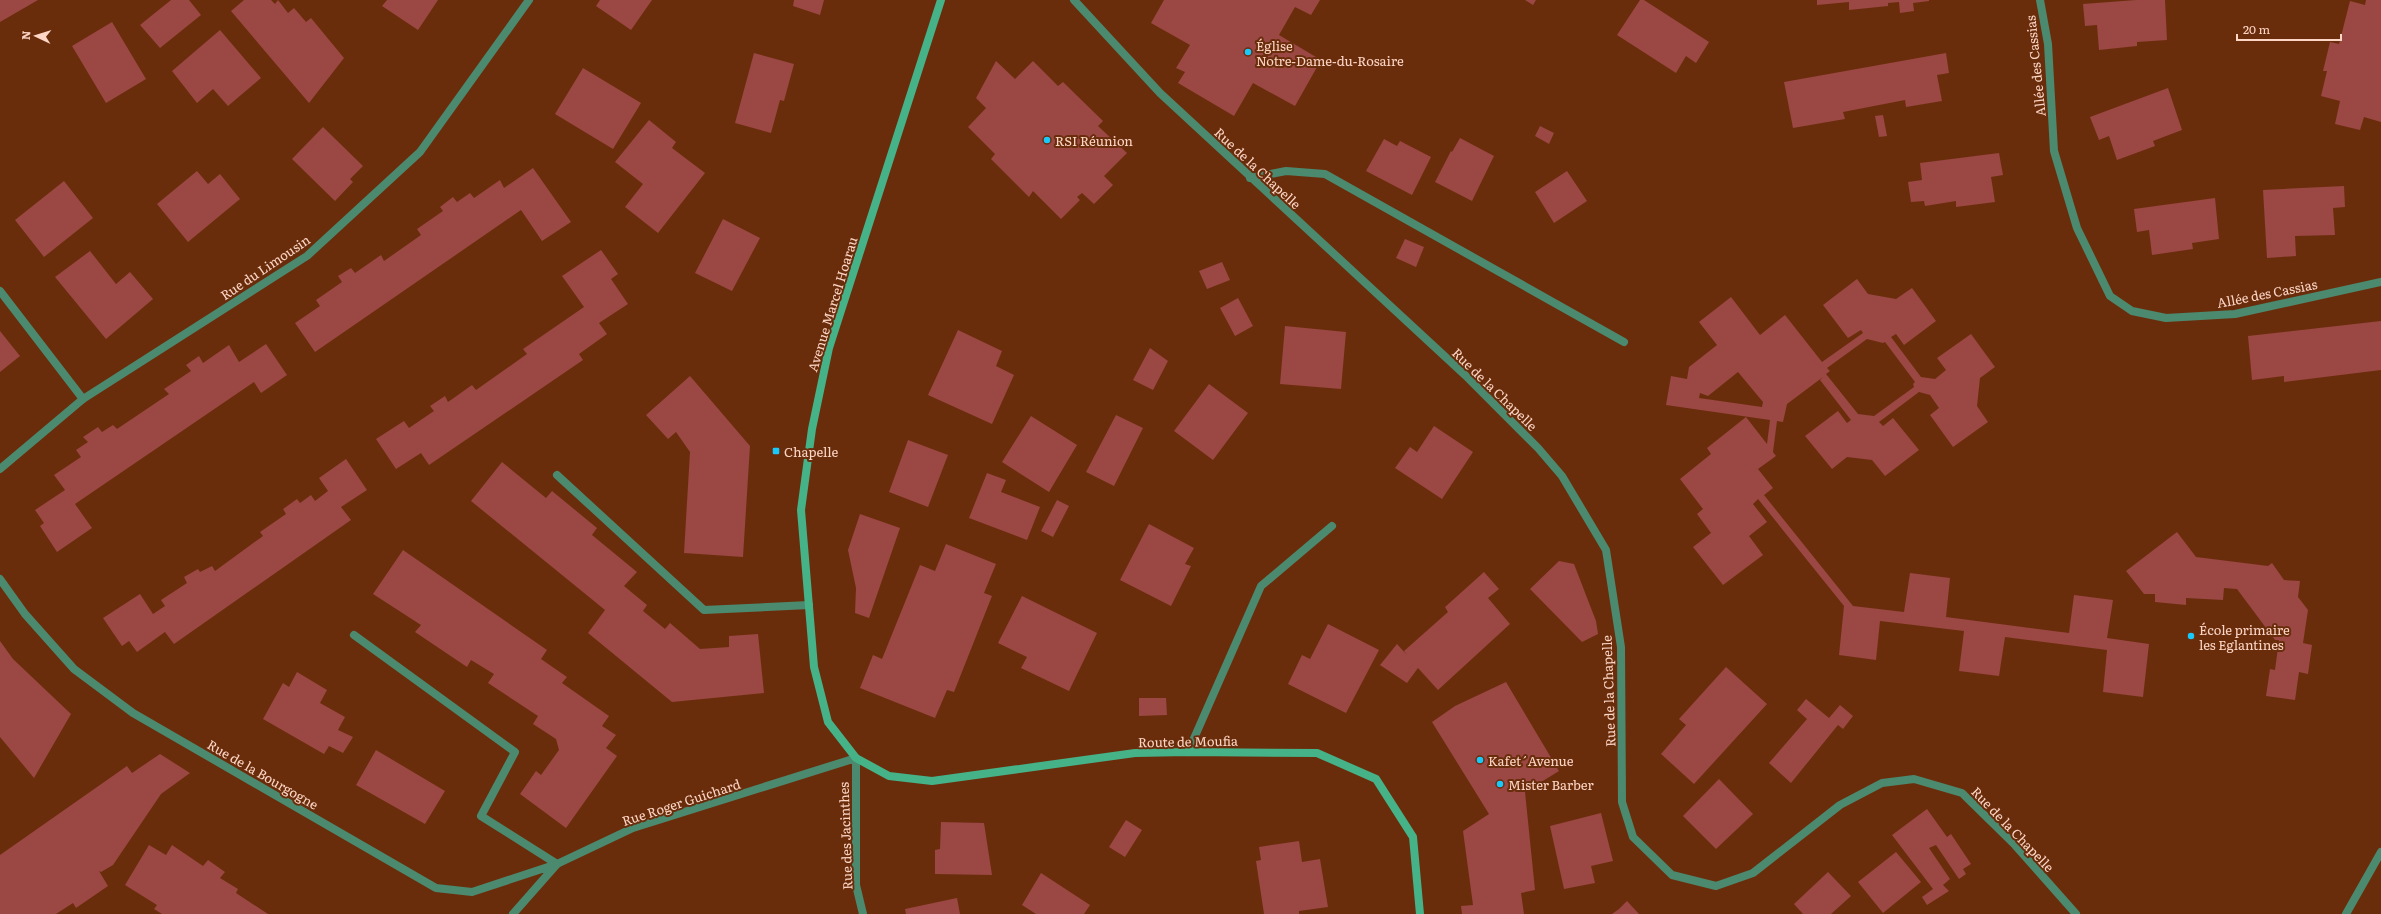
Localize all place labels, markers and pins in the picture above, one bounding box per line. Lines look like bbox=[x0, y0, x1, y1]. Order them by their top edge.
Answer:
place label: Église Notre-Dame-du-Rosaire bbox=[1256, 36, 1404, 70]
marker: Église Notre-Dame-du-Rosaire bbox=[1243, 47, 1253, 57]
place label: RSI Réunion bbox=[1055, 131, 1133, 150]
marker: RSI Réunion bbox=[1042, 135, 1052, 145]
place label: Chapelle bbox=[784, 442, 839, 461]
marker: Chapelle bbox=[771, 446, 781, 456]
place label: École primaire les Eglantines bbox=[2199, 620, 2290, 654]
marker: École primaire les Eglantines bbox=[2186, 631, 2196, 641]
place label: Kafet´Avenue bbox=[1488, 751, 1574, 770]
marker: Kafet´Avenue bbox=[1475, 755, 1485, 765]
place label: Mister Barber bbox=[1508, 775, 1594, 794]
marker: Mister Barber bbox=[1495, 779, 1505, 789]

